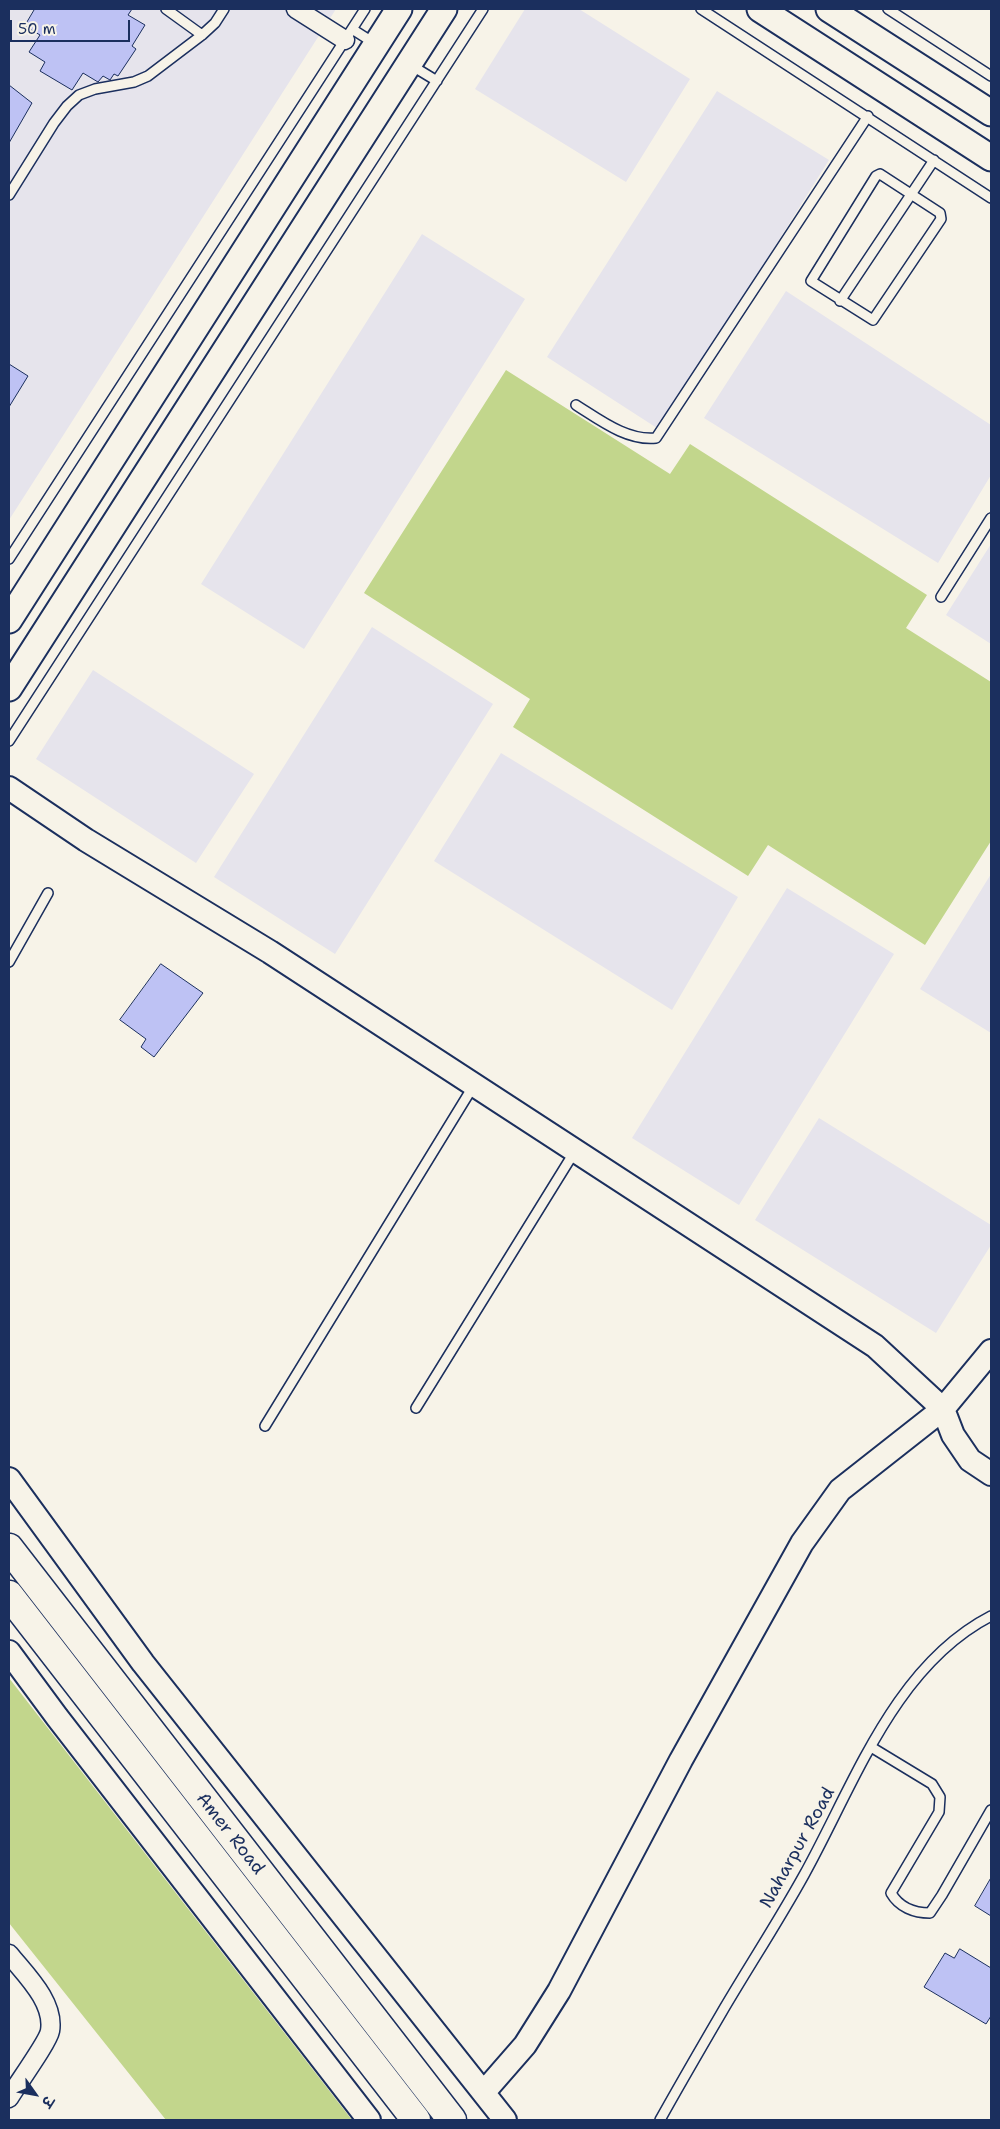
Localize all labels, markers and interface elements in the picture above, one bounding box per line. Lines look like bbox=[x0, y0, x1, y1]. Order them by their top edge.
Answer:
scale bar bbox=[12, 10, 132, 42]
text: 50 m bbox=[18, 19, 56, 39]
street label: Naharpur Road bbox=[756, 1784, 840, 1912]
street label: Amer Road bbox=[191, 1789, 269, 1879]
north arrow bbox=[10, 2069, 60, 2119]
text: उ bbox=[38, 2093, 58, 2111]

